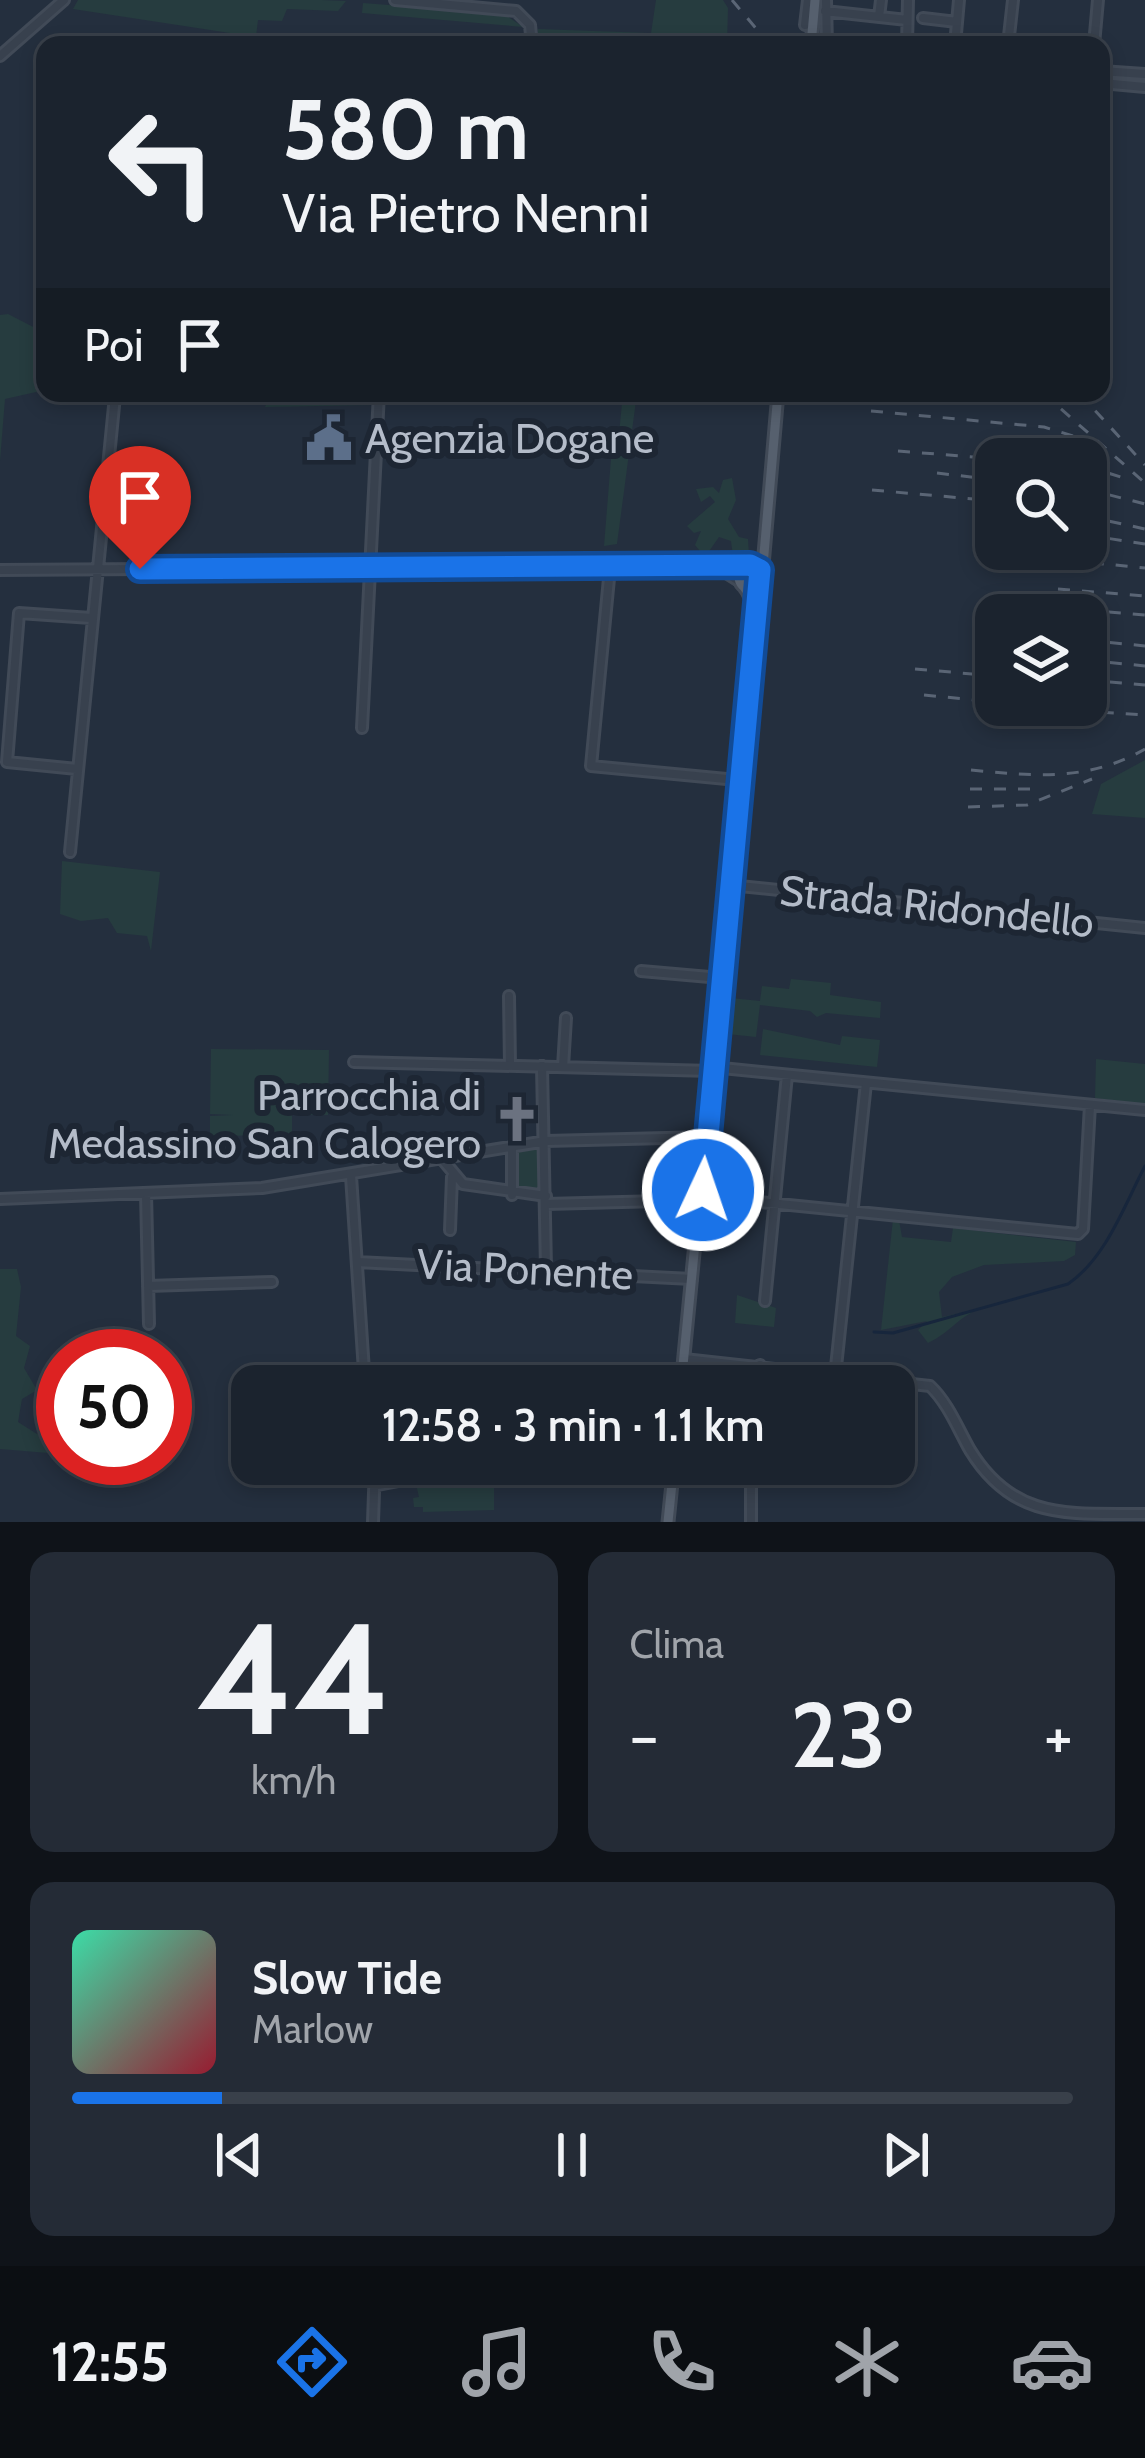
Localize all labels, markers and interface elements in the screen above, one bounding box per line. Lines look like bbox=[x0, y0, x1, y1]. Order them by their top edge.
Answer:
text: 580 m bbox=[282, 78, 529, 180]
icon: left bbox=[84, 84, 240, 240]
text: Via Pietro Nenni bbox=[282, 180, 650, 246]
icon: arrive bbox=[167, 312, 233, 378]
text: Poi bbox=[84, 318, 143, 372]
place label: Agenzia Dogane bbox=[365, 412, 654, 464]
public building icon: Agenzia Dogane bbox=[304, 413, 354, 463]
map controls bbox=[975, 438, 1107, 726]
button: search bbox=[975, 438, 1107, 570]
pin bbox=[89, 446, 191, 569]
icon: arrive bbox=[107, 464, 173, 530]
button: layers bbox=[975, 594, 1107, 726]
street label: Strada Ridondello bbox=[777, 864, 1097, 948]
place label: Parrocchia di Medassino San Calogero bbox=[48, 1069, 481, 1169]
church icon: Parrocchia di Medassino San Calogero bbox=[492, 1094, 542, 1144]
position arrow bbox=[640, 1127, 766, 1253]
street label: Via Ponente bbox=[416, 1237, 634, 1301]
speed limit sign: 50 bbox=[36, 1329, 192, 1485]
text: 12:58 · 3 min · 1.1 km bbox=[382, 1398, 764, 1452]
text: 44 bbox=[197, 1583, 391, 1773]
text: Clima bbox=[630, 1620, 724, 1668]
text: 23° bbox=[790, 1680, 912, 1790]
text: − bbox=[630, 1695, 659, 1776]
text: + bbox=[1044, 1695, 1073, 1776]
text: km/h bbox=[251, 1756, 336, 1804]
text: Slow Tide bbox=[252, 1951, 442, 2005]
text: Marlow bbox=[252, 2005, 373, 2053]
icon: previous bbox=[206, 2122, 272, 2188]
icon: pause bbox=[539, 2122, 605, 2188]
icon: next bbox=[873, 2122, 939, 2188]
icon: directions bbox=[270, 2320, 354, 2404]
icon: music bbox=[455, 2320, 539, 2404]
icon: phone bbox=[640, 2320, 724, 2404]
icon: climate bbox=[825, 2320, 909, 2404]
icon: car bbox=[1010, 2320, 1094, 2404]
text: 12:55 bbox=[51, 2329, 169, 2395]

